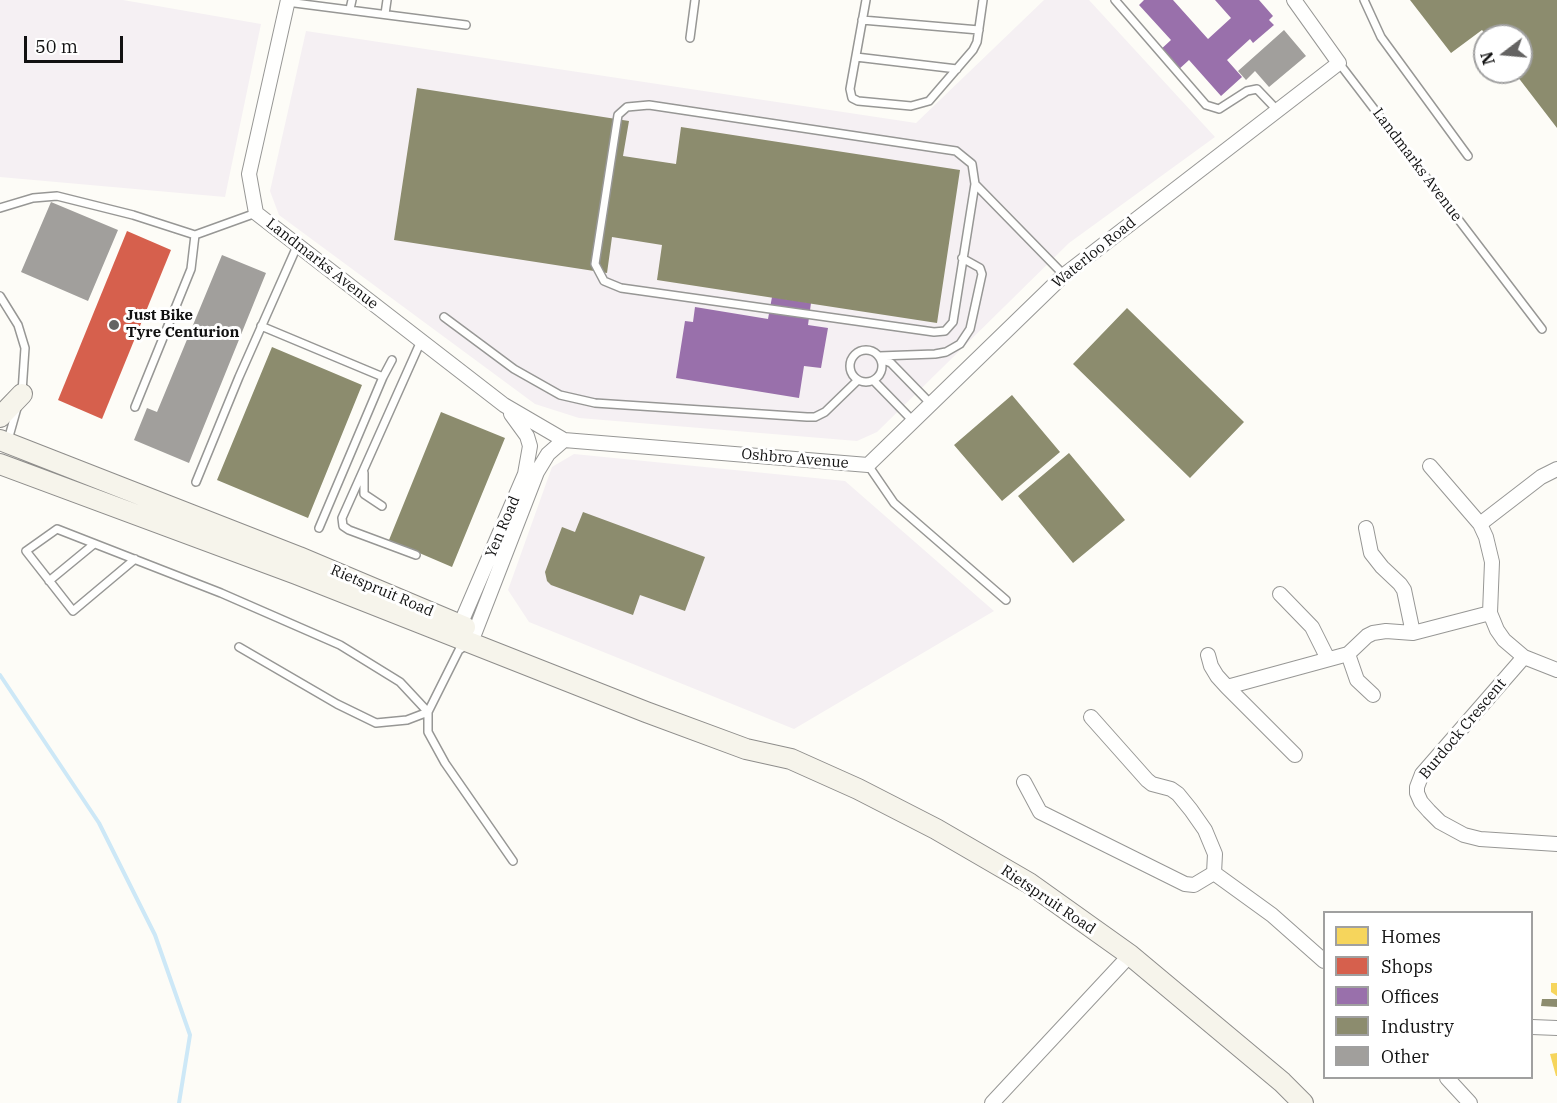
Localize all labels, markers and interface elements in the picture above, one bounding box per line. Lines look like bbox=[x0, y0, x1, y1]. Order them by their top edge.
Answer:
scale bar bbox=[27, 24, 126, 62]
north arrow bbox=[1473, 24, 1533, 84]
text: 50 m bbox=[35, 35, 78, 58]
text: N bbox=[1476, 50, 1499, 67]
street label: Landmarks Avenue bbox=[1369, 105, 1465, 225]
street label: Waterloo Road bbox=[1049, 214, 1139, 292]
street label: Landmarks Avenue bbox=[262, 215, 382, 313]
place label: Just Bike Tyre Centurion bbox=[126, 307, 239, 342]
marker: Just Bike Tyre Centurion bbox=[107, 318, 121, 332]
street label: Oshbro Avenue bbox=[741, 445, 849, 473]
street label: Yen Road bbox=[482, 493, 524, 561]
street label: Rietspruit Road bbox=[328, 561, 436, 621]
street label: Burdock Crescent bbox=[1416, 675, 1510, 783]
street label: Rietspruit Road bbox=[997, 862, 1099, 938]
legend bbox=[1323, 911, 1533, 1079]
text: Homes bbox=[1381, 925, 1441, 948]
text: Shops bbox=[1381, 955, 1433, 978]
text: Offices bbox=[1381, 985, 1439, 1008]
text: Industry bbox=[1381, 1015, 1454, 1038]
text: Other bbox=[1381, 1045, 1429, 1068]

